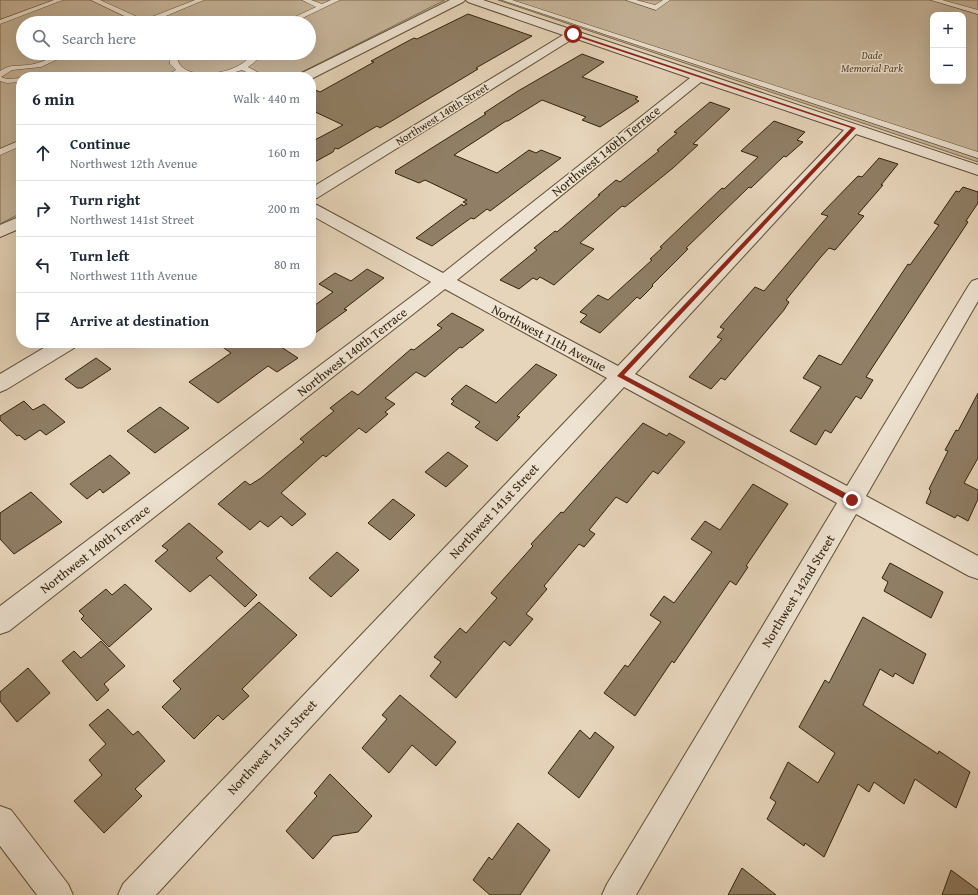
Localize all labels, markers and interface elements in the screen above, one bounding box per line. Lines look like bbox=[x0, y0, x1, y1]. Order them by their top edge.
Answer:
map controls bbox=[930, 12, 966, 84]
button: + bbox=[930, 12, 966, 48]
search box bbox=[16, 16, 316, 60]
route start bbox=[564, 25, 582, 43]
icon: search bbox=[30, 27, 52, 49]
text: Search here bbox=[62, 28, 136, 49]
park label: Dade Memorial Park bbox=[841, 47, 904, 76]
button: − bbox=[930, 48, 966, 84]
street label: Northwest 140th Street bbox=[392, 79, 492, 149]
text: 6 min bbox=[32, 86, 74, 111]
text: Walk · 440 m bbox=[233, 89, 300, 108]
street label: Northwest 140th Terrace bbox=[548, 101, 664, 201]
text: Continue bbox=[70, 133, 131, 154]
icon: ahead bbox=[32, 142, 54, 164]
text: 160 m bbox=[268, 143, 300, 162]
text: Northwest 12th Avenue bbox=[70, 154, 197, 173]
text: Turn right bbox=[70, 189, 141, 210]
icon: right bbox=[32, 198, 54, 220]
text: 200 m bbox=[268, 199, 300, 218]
text: Northwest 141st Street bbox=[70, 210, 194, 229]
text: Turn left bbox=[70, 245, 129, 266]
icon: left bbox=[32, 254, 54, 276]
text: 80 m bbox=[274, 255, 300, 274]
text: Northwest 11th Avenue bbox=[70, 266, 197, 285]
street label: Northwest 11th Avenue bbox=[488, 300, 610, 376]
street label: Northwest 140th Terrace bbox=[293, 303, 411, 401]
icon: arrive bbox=[32, 310, 54, 332]
text: Arrive at destination bbox=[70, 310, 209, 331]
street label: Northwest 141st Street bbox=[445, 459, 544, 563]
route end bbox=[843, 491, 861, 509]
street label: Northwest 140th Terrace bbox=[36, 500, 154, 598]
street label: Northwest 142nd Street bbox=[757, 531, 840, 651]
street label: Northwest 141st Street bbox=[223, 695, 322, 799]

